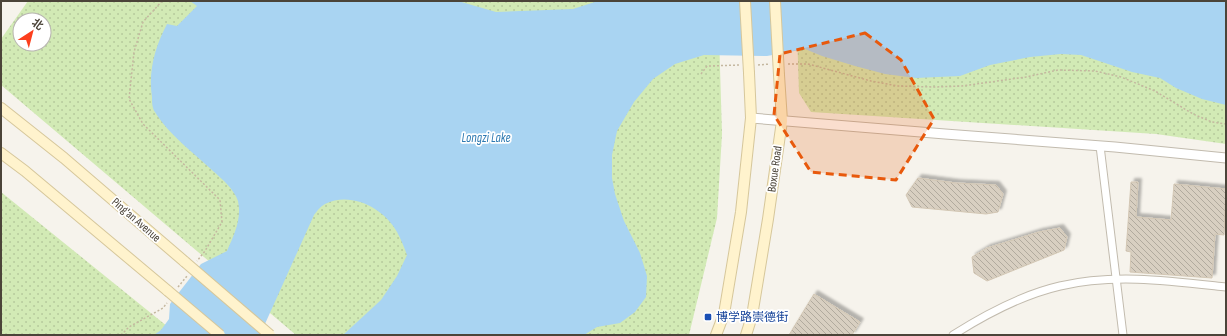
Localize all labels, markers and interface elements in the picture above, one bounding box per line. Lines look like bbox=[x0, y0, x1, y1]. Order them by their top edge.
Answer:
north arrow bbox=[12, 12, 52, 52]
text: 北 bbox=[29, 16, 46, 33]
water label: Longzi Lake bbox=[461, 130, 511, 146]
street label: Boxue Road bbox=[764, 145, 786, 193]
street label: Ping'an Avenue bbox=[108, 195, 164, 245]
place label: 博学路崇德街 bbox=[716, 310, 788, 325]
marker: 博学路崇德街 bbox=[703, 312, 713, 322]

